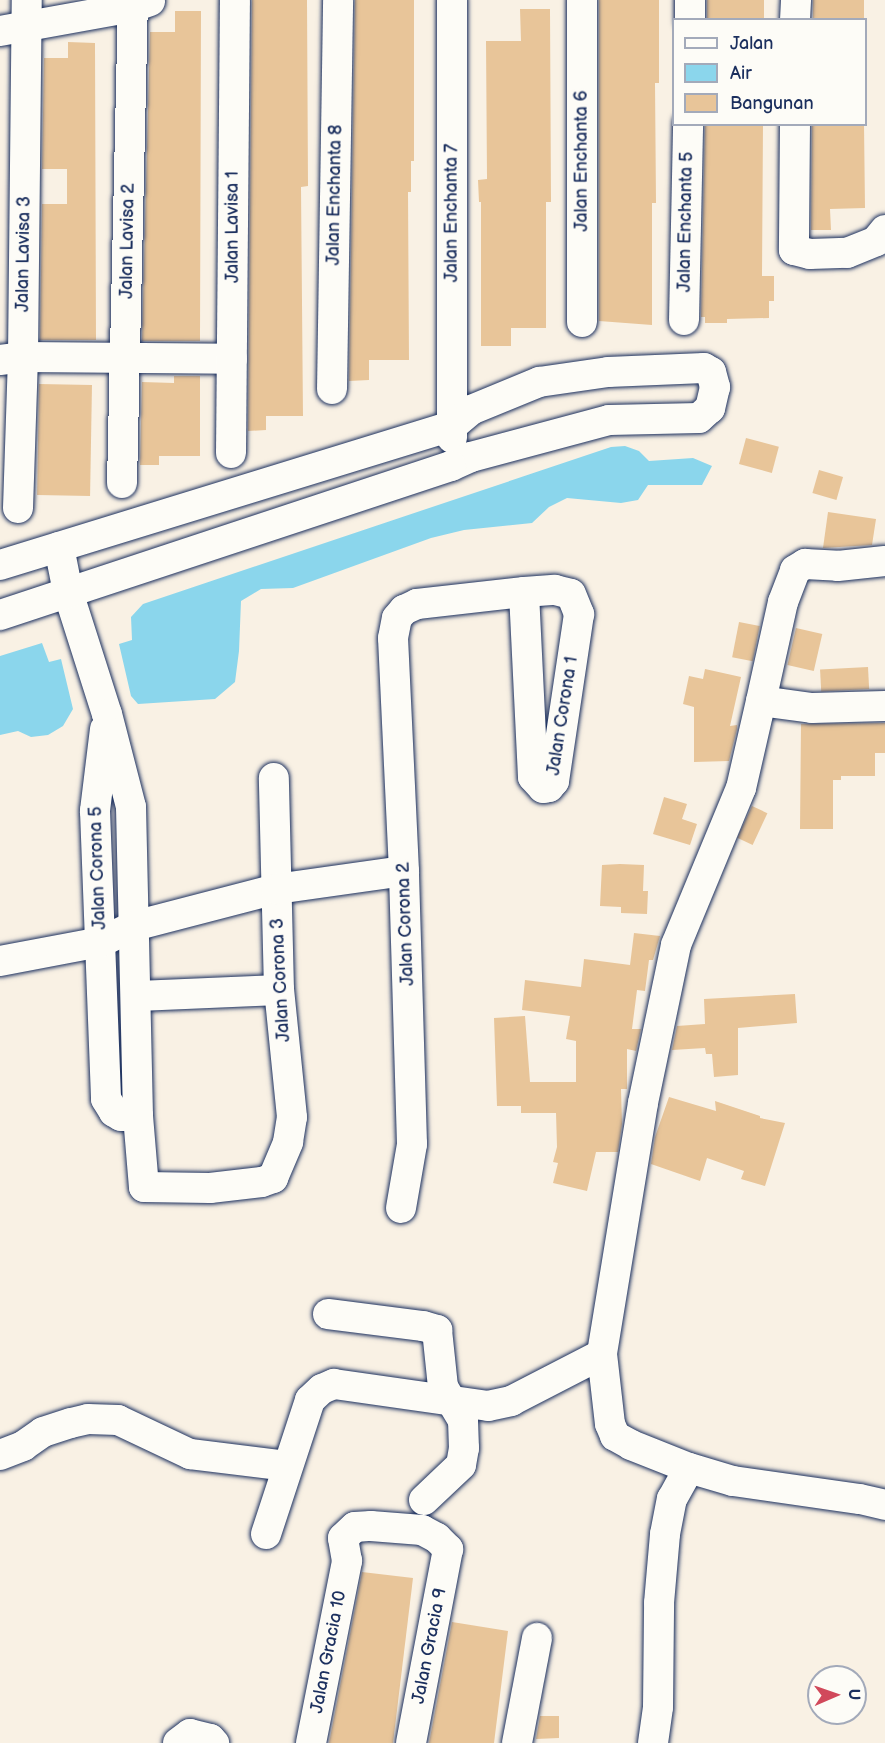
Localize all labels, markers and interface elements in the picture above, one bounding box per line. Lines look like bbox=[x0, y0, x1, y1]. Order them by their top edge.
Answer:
legend bbox=[672, 18, 867, 126]
text: Jalan bbox=[730, 33, 773, 54]
text: Air bbox=[730, 63, 752, 84]
street label: Jalan Enchanta 6 bbox=[571, 90, 593, 232]
text: Bangunan bbox=[730, 93, 814, 114]
street label: Jalan Enchanta 8 bbox=[323, 124, 347, 266]
street label: Jalan Enchanta 7 bbox=[441, 143, 463, 283]
street label: Jalan Enchanta 5 bbox=[674, 152, 698, 292]
street label: Jalan Lavisa 1 bbox=[222, 171, 244, 283]
street label: Jalan Lavisa 2 bbox=[116, 183, 140, 299]
street label: Jalan Lavisa 3 bbox=[12, 196, 36, 312]
street label: Jalan Corona 1 bbox=[543, 655, 583, 777]
street label: Jalan Corona 5 bbox=[85, 806, 111, 930]
street label: Jalan Corona 2 bbox=[393, 862, 419, 986]
street label: Jalan Corona 3 bbox=[267, 918, 295, 1042]
street label: Jalan Gracia 9 bbox=[408, 1586, 452, 1706]
street label: Jalan Gracia 10 bbox=[307, 1589, 351, 1715]
north arrow bbox=[807, 1665, 867, 1725]
text: U bbox=[844, 1688, 863, 1700]

